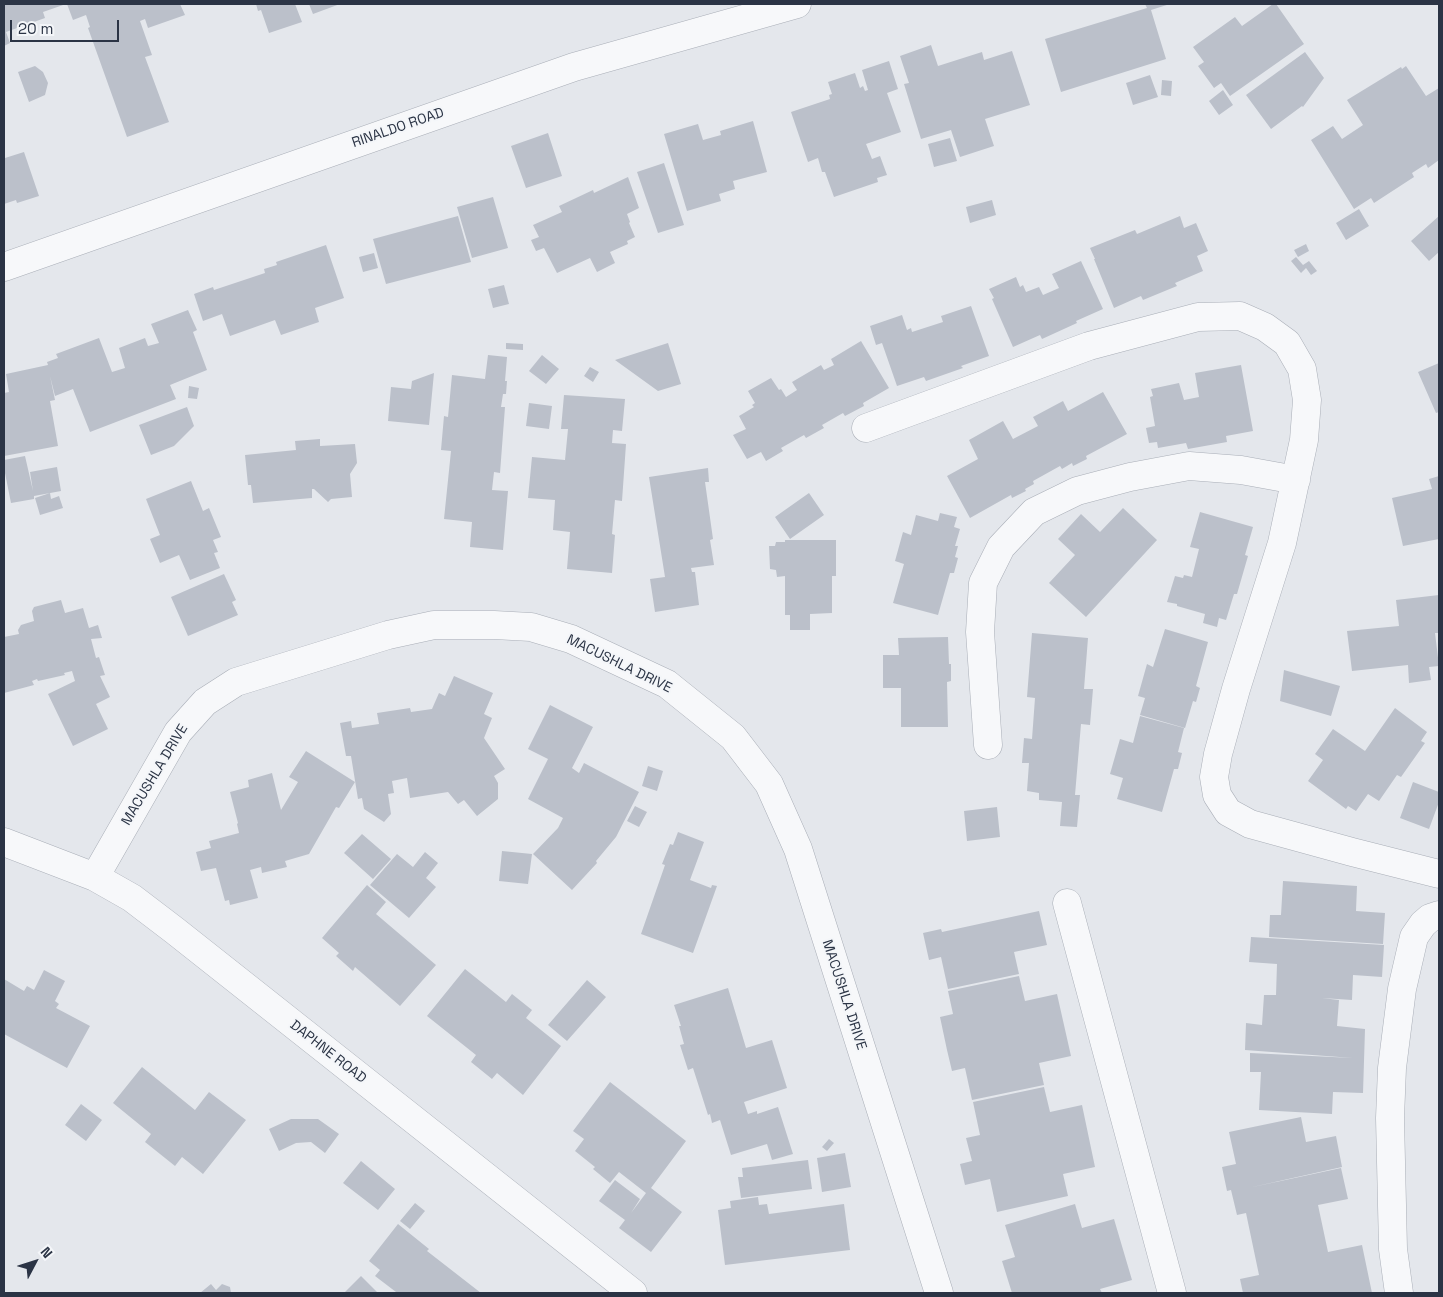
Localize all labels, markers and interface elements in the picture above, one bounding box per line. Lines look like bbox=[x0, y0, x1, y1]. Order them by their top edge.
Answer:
scale bar bbox=[12, 10, 121, 42]
text: 20 m bbox=[18, 19, 53, 38]
street label: RINALDO ROAD bbox=[350, 104, 446, 152]
street label: MACUSHLA DRIVE bbox=[564, 631, 674, 697]
street label: MACUSHLA DRIVE bbox=[118, 721, 192, 829]
street label: MACUSHLA DRIVE bbox=[818, 938, 870, 1052]
street label: DAPHNE ROAD bbox=[286, 1017, 370, 1087]
north arrow bbox=[10, 1237, 60, 1287]
text: N bbox=[37, 1243, 56, 1262]

